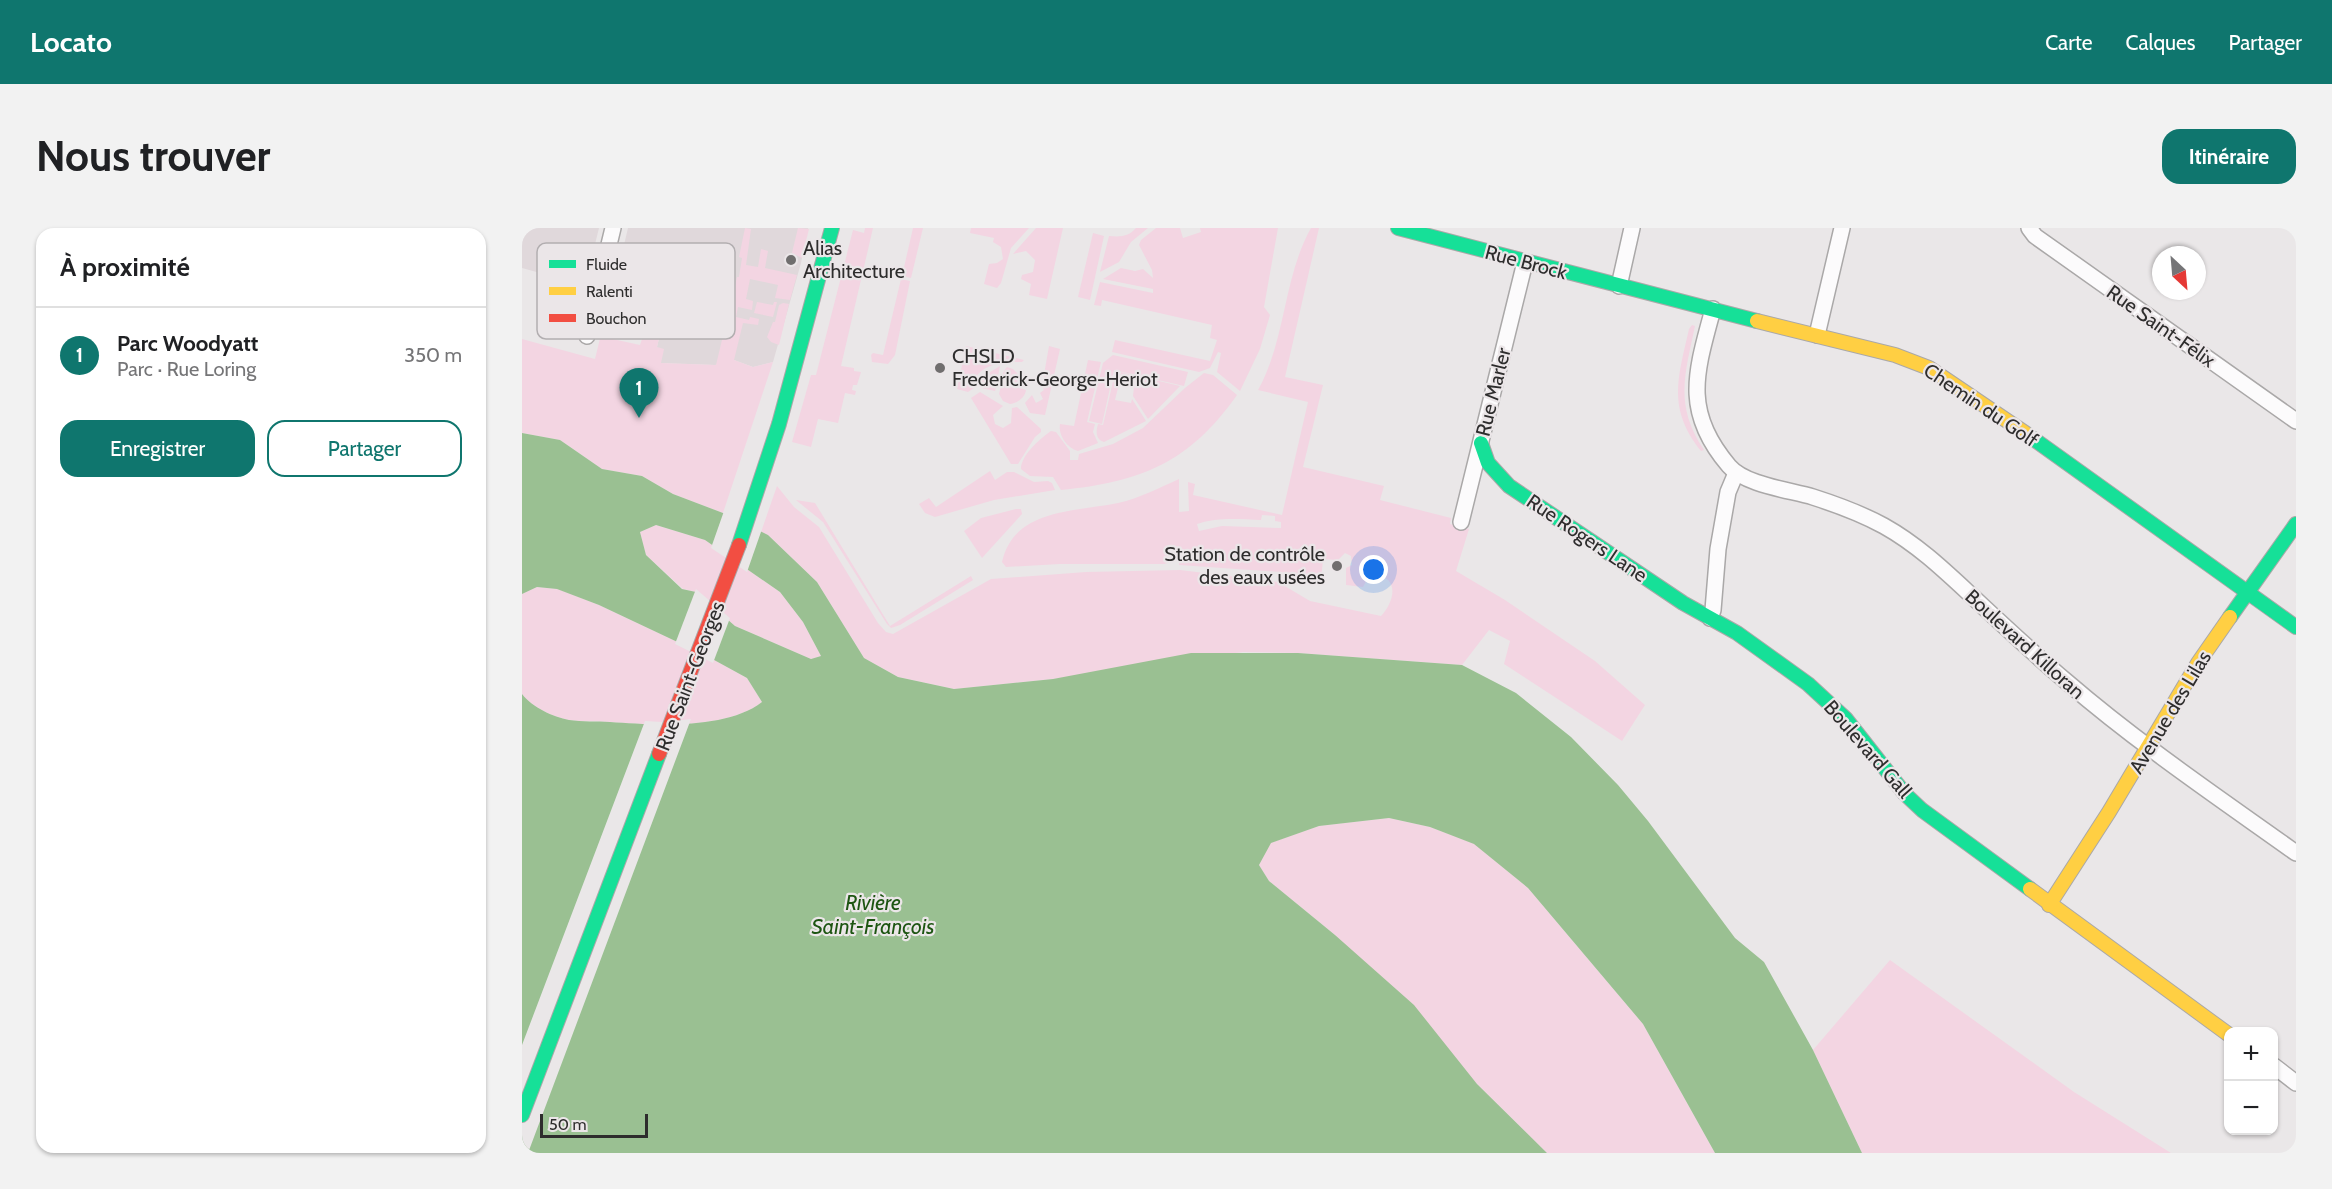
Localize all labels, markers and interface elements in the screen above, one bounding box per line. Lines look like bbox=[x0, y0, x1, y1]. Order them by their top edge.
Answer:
text: Locato bbox=[30, 25, 112, 59]
text: Carte bbox=[2045, 30, 2093, 55]
text: Calques bbox=[2126, 30, 2196, 55]
text: Partager bbox=[2229, 30, 2302, 55]
button: Itinéraire bbox=[2162, 129, 2296, 184]
text: Nous trouver bbox=[36, 130, 270, 182]
place label: Alias Architecture bbox=[803, 236, 905, 283]
street label: Rue Brock bbox=[1482, 240, 1570, 284]
legend bbox=[537, 243, 735, 339]
north arrow bbox=[2152, 246, 2206, 300]
text: À proximité bbox=[60, 251, 190, 283]
marker: Alias Architecture bbox=[784, 253, 798, 267]
text: Fluide bbox=[586, 255, 627, 274]
street label: Rue Saint-Félix bbox=[2102, 280, 2220, 373]
text: Ralenti bbox=[586, 282, 633, 301]
text: Bouchon bbox=[586, 309, 646, 328]
text: Parc Woodyatt bbox=[117, 330, 258, 357]
text: 1 bbox=[76, 343, 83, 367]
text: 350 m bbox=[404, 343, 462, 367]
place label: CHSLD Frederick-George-Heriot bbox=[952, 344, 1158, 391]
street label: Rue Marler bbox=[1470, 345, 1516, 439]
text: Parc · Rue Loring bbox=[117, 357, 256, 381]
street label: Chemin du Golf bbox=[1919, 358, 2043, 452]
marker: CHSLD Frederick-George-Heriot bbox=[933, 361, 947, 375]
pin: 1 bbox=[620, 368, 658, 418]
button: Enregistrer bbox=[60, 420, 255, 477]
button: Partager bbox=[267, 420, 462, 477]
street label: Rue Rogers Lane bbox=[1522, 489, 1652, 587]
place label: Station de contrôle des eaux usées bbox=[1164, 542, 1325, 589]
your location bbox=[1359, 555, 1388, 584]
marker: Station de contrôle des eaux usées bbox=[1330, 559, 1344, 573]
street label: Boulevard Killoran bbox=[1960, 584, 2090, 704]
street label: Rue Saint-Georges bbox=[650, 598, 730, 754]
street label: Avenue des Lilas bbox=[2124, 646, 2216, 778]
street label: Boulevard Gall bbox=[1819, 695, 1917, 803]
water label: Rivière Saint-François bbox=[812, 890, 934, 939]
map controls bbox=[2224, 1027, 2278, 1135]
button: + bbox=[2224, 1027, 2278, 1081]
button: − bbox=[2224, 1081, 2278, 1135]
scale bar bbox=[540, 1111, 648, 1138]
text: 50 m bbox=[549, 1115, 586, 1134]

